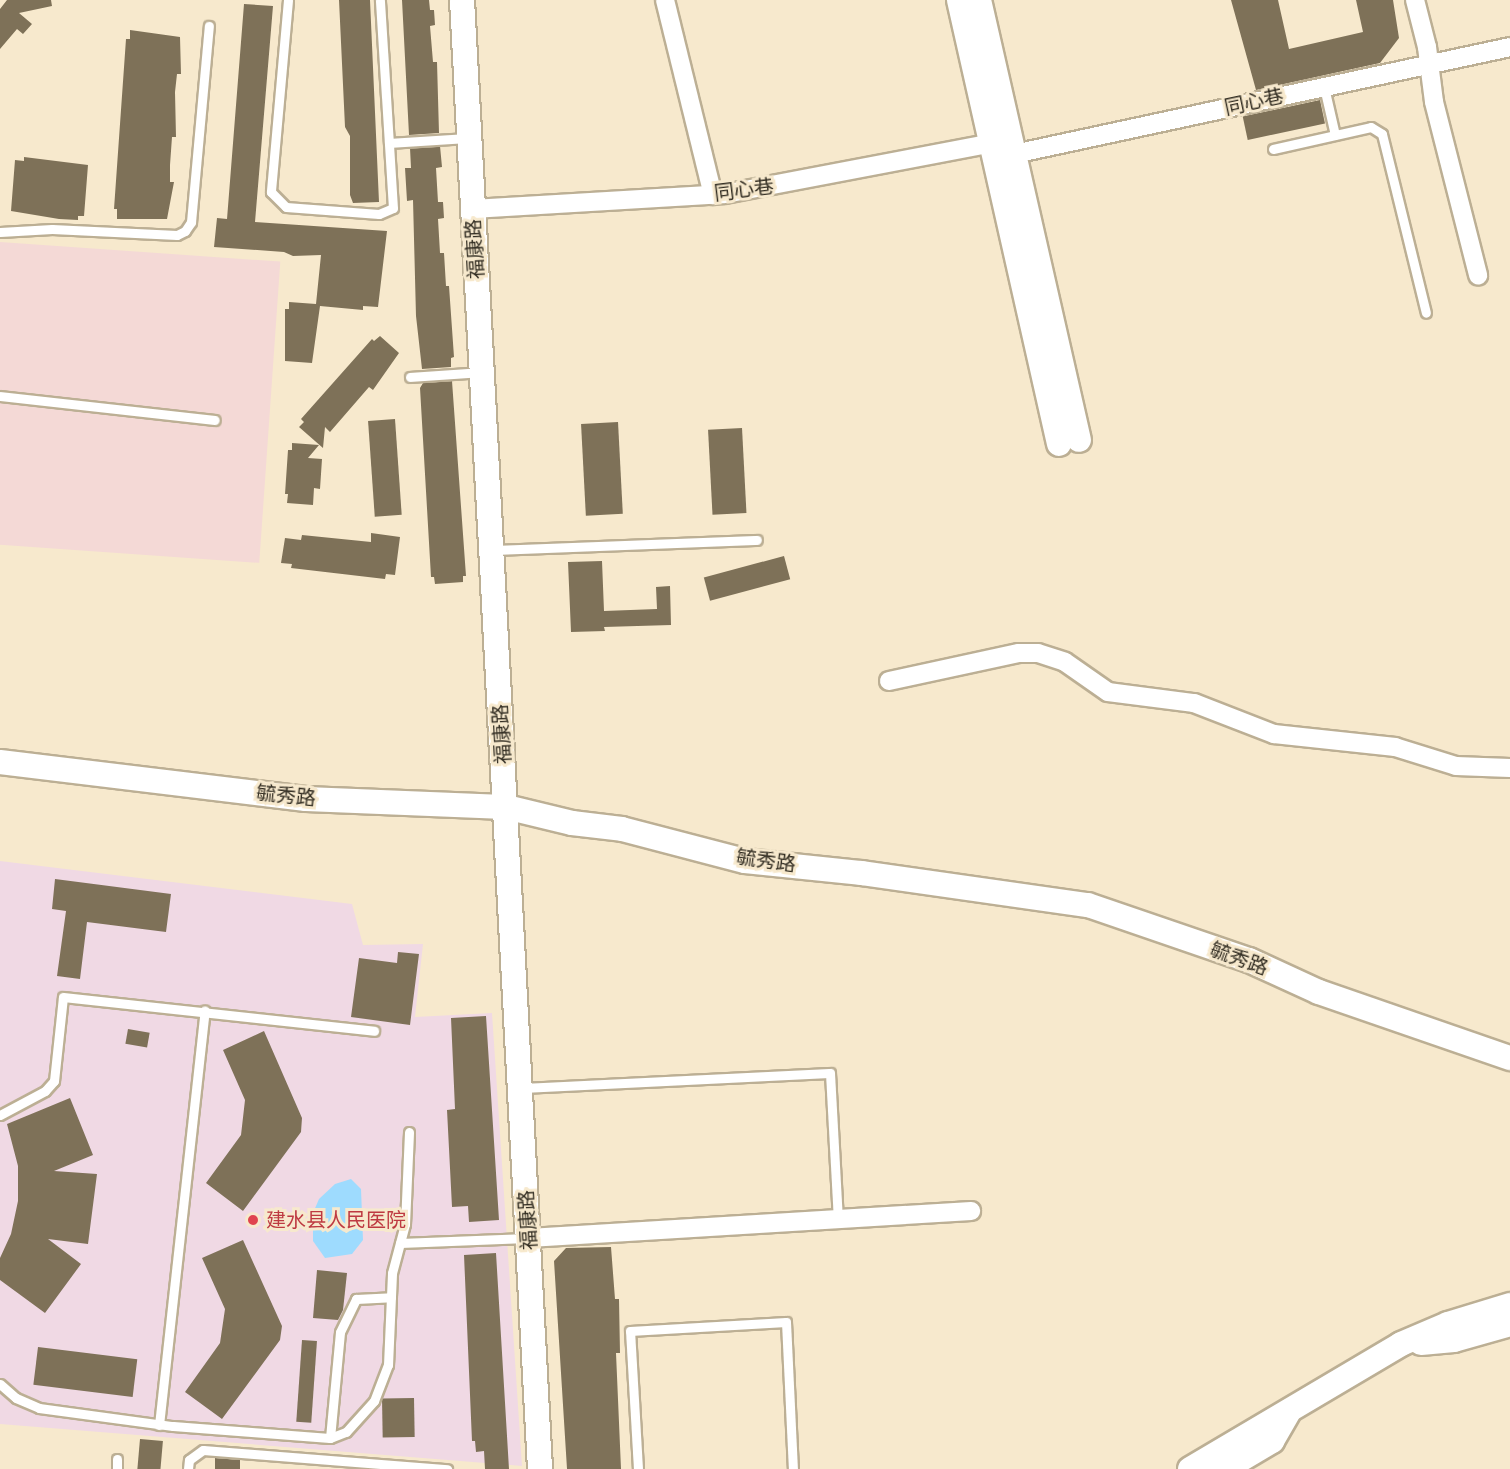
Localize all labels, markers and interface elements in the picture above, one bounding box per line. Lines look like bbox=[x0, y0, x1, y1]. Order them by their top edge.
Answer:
street label: 同心巷 bbox=[1222, 84, 1286, 120]
street label: 同心巷 bbox=[713, 174, 775, 206]
street label: 福康路 bbox=[461, 218, 489, 280]
street label: 福康路 bbox=[488, 703, 516, 765]
street label: 毓秀路 bbox=[255, 781, 317, 811]
street label: 毓秀路 bbox=[735, 845, 797, 877]
street label: 毓秀路 bbox=[1207, 937, 1271, 981]
street label: 福康路 bbox=[514, 1189, 542, 1251]
place label: 建水县人民医院 bbox=[266, 1208, 406, 1232]
marker: 建水县人民医院 bbox=[244, 1211, 262, 1229]

